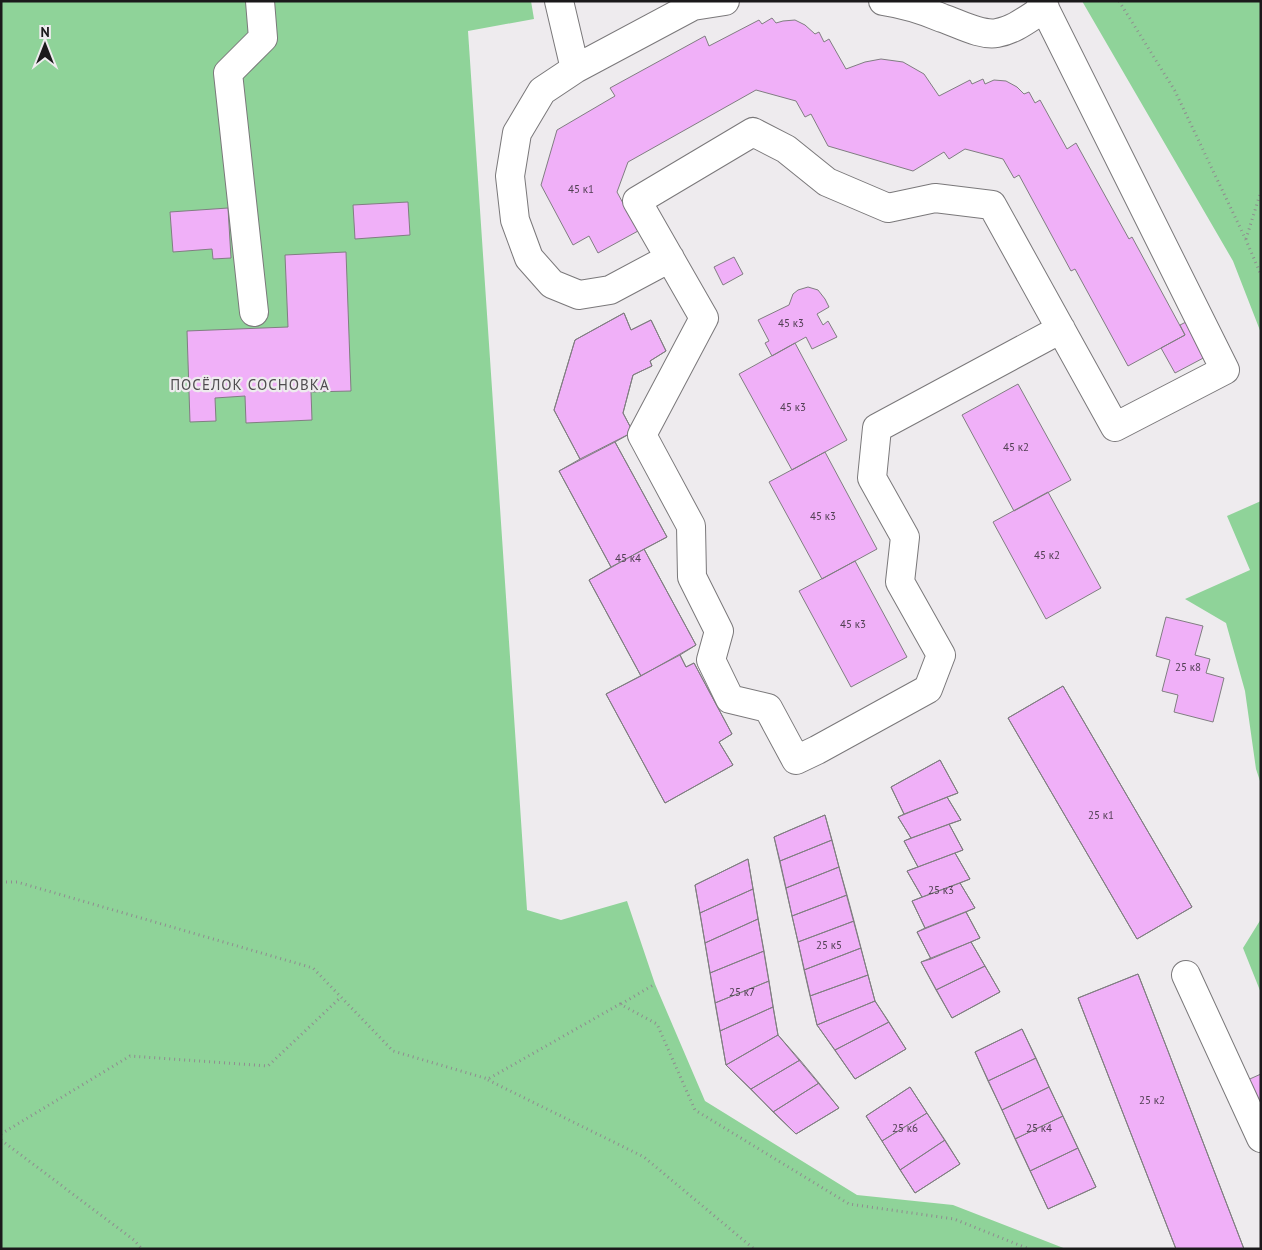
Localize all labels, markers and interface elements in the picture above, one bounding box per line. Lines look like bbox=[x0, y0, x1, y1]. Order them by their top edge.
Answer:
north arrow bbox=[20, 20, 70, 70]
text: N bbox=[40, 23, 50, 41]
house number: 45 к1 bbox=[568, 182, 594, 196]
house number: 45 к3 bbox=[778, 316, 804, 330]
district label: ПОСЁЛОК СОСНОВКА bbox=[170, 375, 330, 394]
house number: 45 к3 bbox=[780, 400, 806, 414]
house number: 45 к2 bbox=[1003, 440, 1029, 454]
house number: 45 к3 bbox=[810, 509, 836, 523]
house number: 45 к2 bbox=[1034, 548, 1060, 562]
house number: 45 к4 bbox=[615, 551, 641, 565]
house number: 45 к3 bbox=[840, 617, 866, 631]
house number: 25 к8 bbox=[1175, 660, 1201, 674]
house number: 25 к1 bbox=[1088, 808, 1114, 822]
house number: 25 к3 bbox=[928, 883, 954, 897]
house number: 25 к5 bbox=[816, 938, 842, 952]
house number: 25 к7 bbox=[729, 985, 755, 999]
house number: 25 к2 bbox=[1139, 1093, 1165, 1107]
house number: 25 к6 bbox=[892, 1121, 918, 1135]
house number: 25 к4 bbox=[1026, 1121, 1052, 1135]

